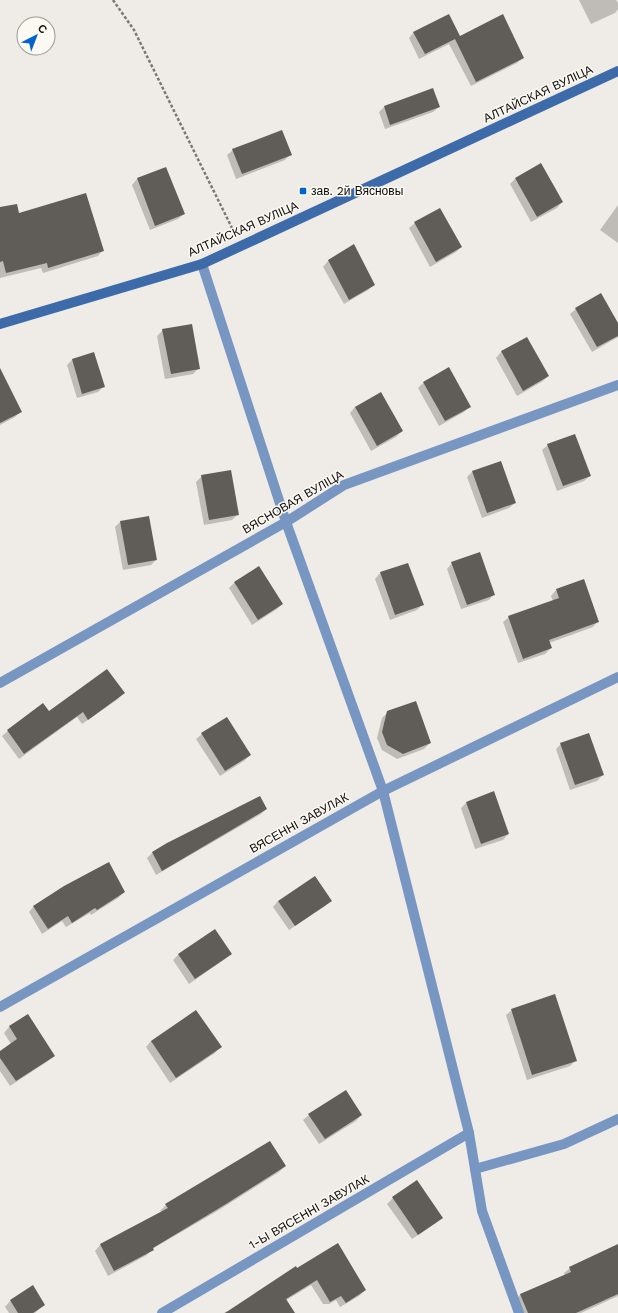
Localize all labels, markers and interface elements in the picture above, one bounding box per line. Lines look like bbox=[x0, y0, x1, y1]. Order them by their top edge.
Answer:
north arrow bbox=[16, 16, 56, 56]
text: С bbox=[35, 21, 50, 36]
street label: АЛТАЙСКАЯ ВУЛІЦА bbox=[481, 62, 595, 125]
place label: зав. 2й Вясновы bbox=[311, 184, 403, 198]
marker: зав. 2й Вясновы bbox=[298, 186, 308, 196]
street label: АЛТАЙСКАЯ ВУЛІЦА bbox=[185, 197, 300, 260]
street label: ВЯСНОВАЯ ВУЛІЦА bbox=[240, 467, 346, 537]
street label: ВЯСЕННІ ЗАВУЛАК bbox=[247, 790, 351, 856]
street label: 1-Ы ВЯСЕННІ ЗАВУЛАК bbox=[247, 1172, 371, 1252]

